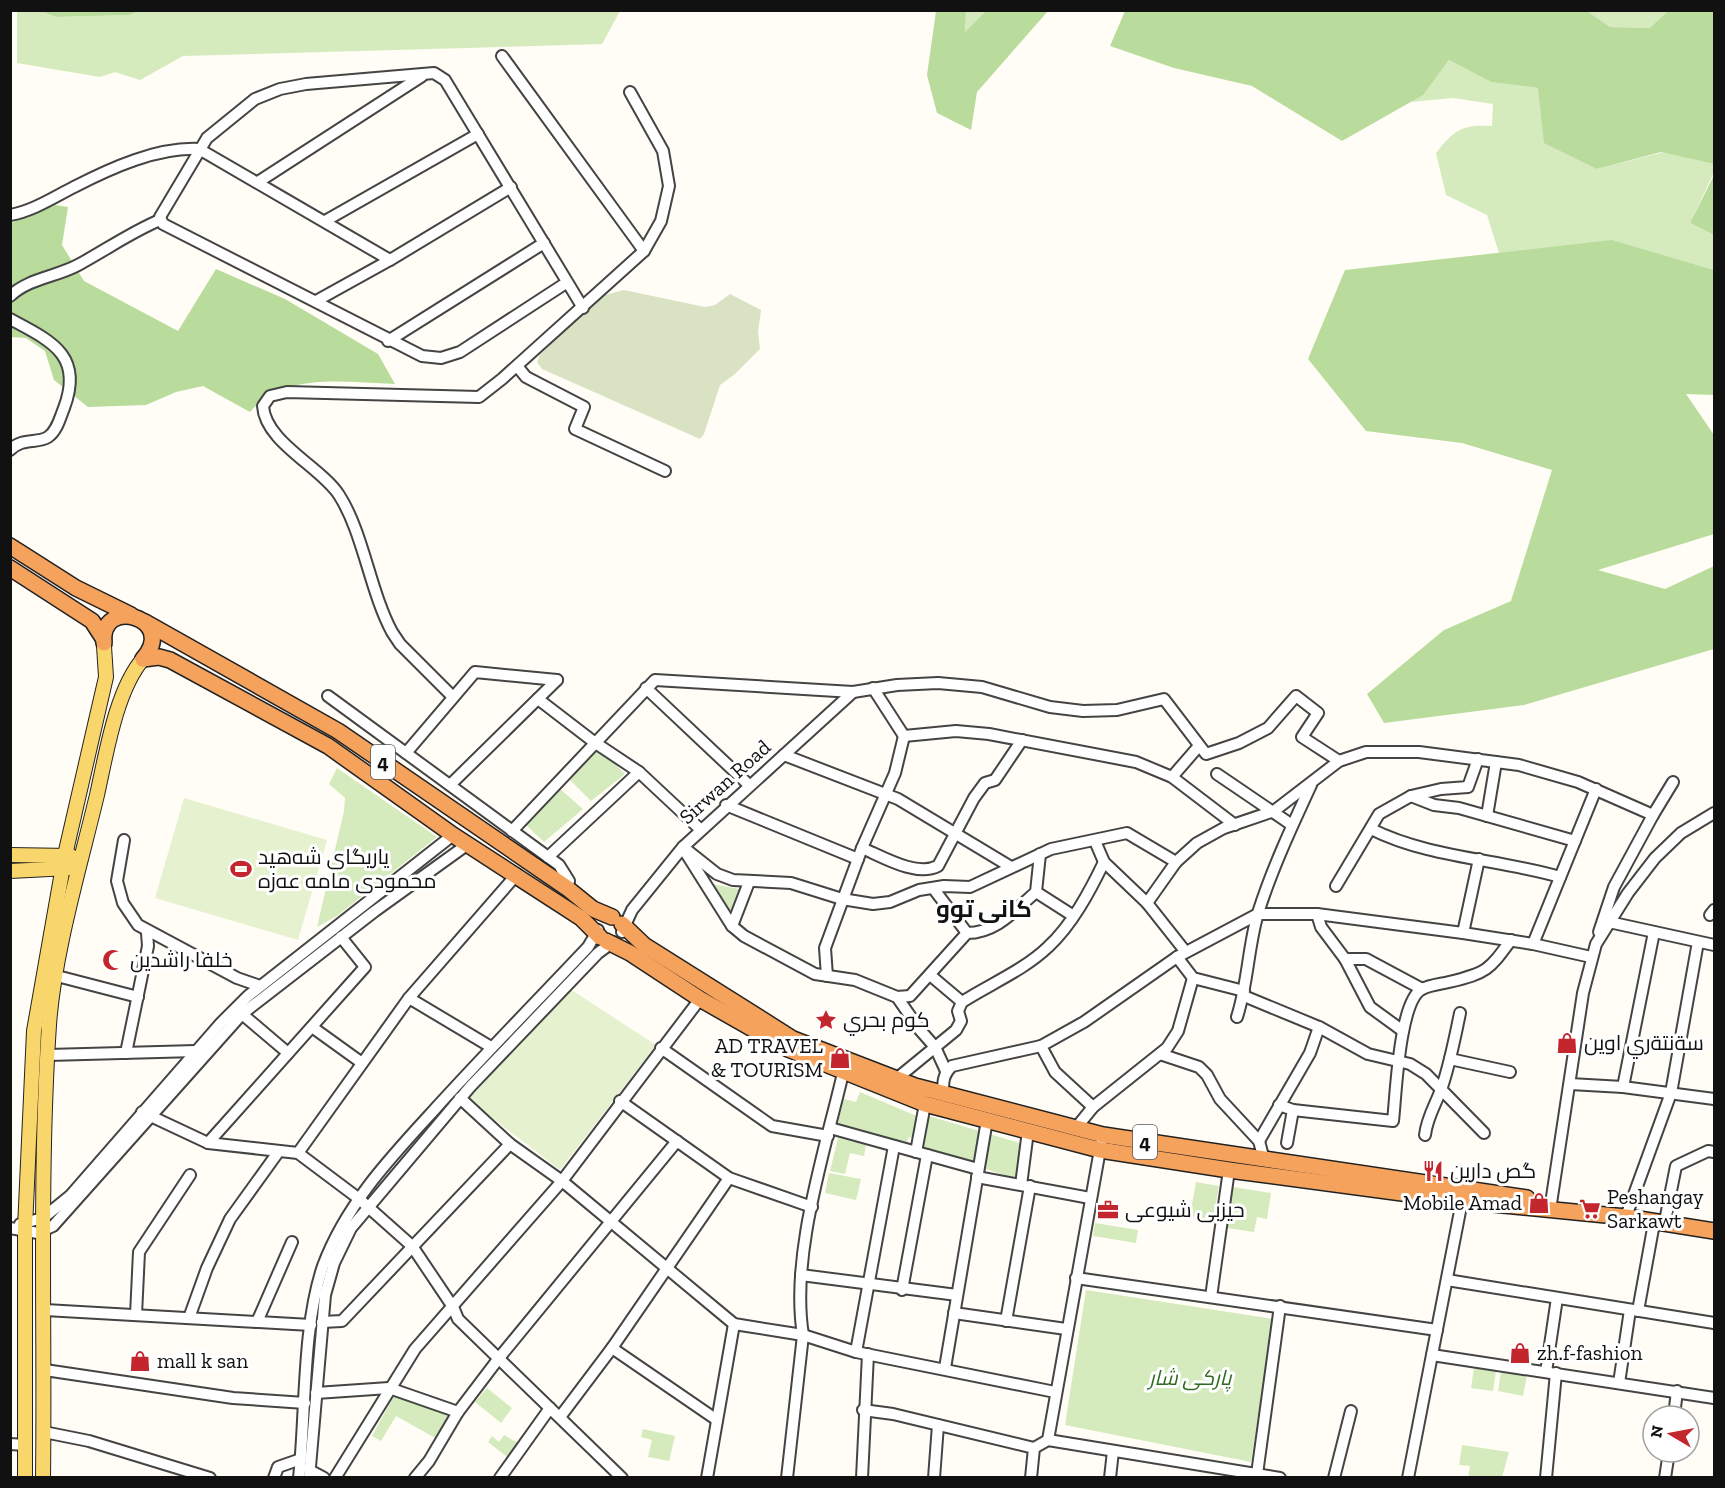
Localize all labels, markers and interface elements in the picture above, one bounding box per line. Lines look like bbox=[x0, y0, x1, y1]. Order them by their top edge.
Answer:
street label: Sirwan Road bbox=[674, 734, 776, 829]
road number: 4 bbox=[371, 745, 395, 779]
place label: یاریگاى شه‌هید محمودى مامه‌ عه‌زه bbox=[258, 844, 437, 894]
sports icon: یاریگاى شه‌هید محمودى مامه‌ عه‌زه bbox=[229, 857, 253, 881]
district label: کانی توو bbox=[936, 894, 1032, 923]
place label: خلفا راشدين bbox=[130, 947, 233, 973]
mosque icon: خلفا راشدين bbox=[101, 948, 125, 972]
place label: کوم بحري bbox=[843, 1007, 930, 1036]
place icon: کوم بحري bbox=[814, 1008, 838, 1032]
place label: سةنتةري اوين bbox=[1584, 1030, 1704, 1059]
shop icon: سةنتةري اوين bbox=[1555, 1031, 1579, 1055]
place label: AD TRAVEL & TOURISM bbox=[711, 1033, 824, 1082]
shop icon: AD TRAVEL & TOURISM bbox=[828, 1046, 852, 1070]
road number: 4 bbox=[1133, 1125, 1157, 1159]
place label: گص دارین bbox=[1450, 1158, 1536, 1184]
restaurant icon: گص دارین bbox=[1421, 1159, 1445, 1183]
place label: Peshangay Sarkawt bbox=[1607, 1184, 1704, 1233]
place label: Mobile Amad bbox=[1403, 1190, 1522, 1215]
shop icon: Mobile Amad bbox=[1527, 1191, 1551, 1215]
place label: حیزبی شیوعی bbox=[1125, 1197, 1245, 1223]
supermarket icon: Peshangay Sarkawt bbox=[1578, 1197, 1602, 1221]
office icon: حیزبی شیوعی bbox=[1096, 1198, 1120, 1222]
place label: zh.f-fashion bbox=[1537, 1340, 1642, 1365]
shop icon: zh.f-fashion bbox=[1508, 1341, 1532, 1365]
place label: mall k san bbox=[157, 1348, 248, 1373]
shop icon: mall k san bbox=[128, 1349, 152, 1373]
park label: پاركى شار bbox=[1146, 1365, 1233, 1392]
north arrow bbox=[1641, 1404, 1701, 1464]
text: N bbox=[1646, 1424, 1667, 1439]

